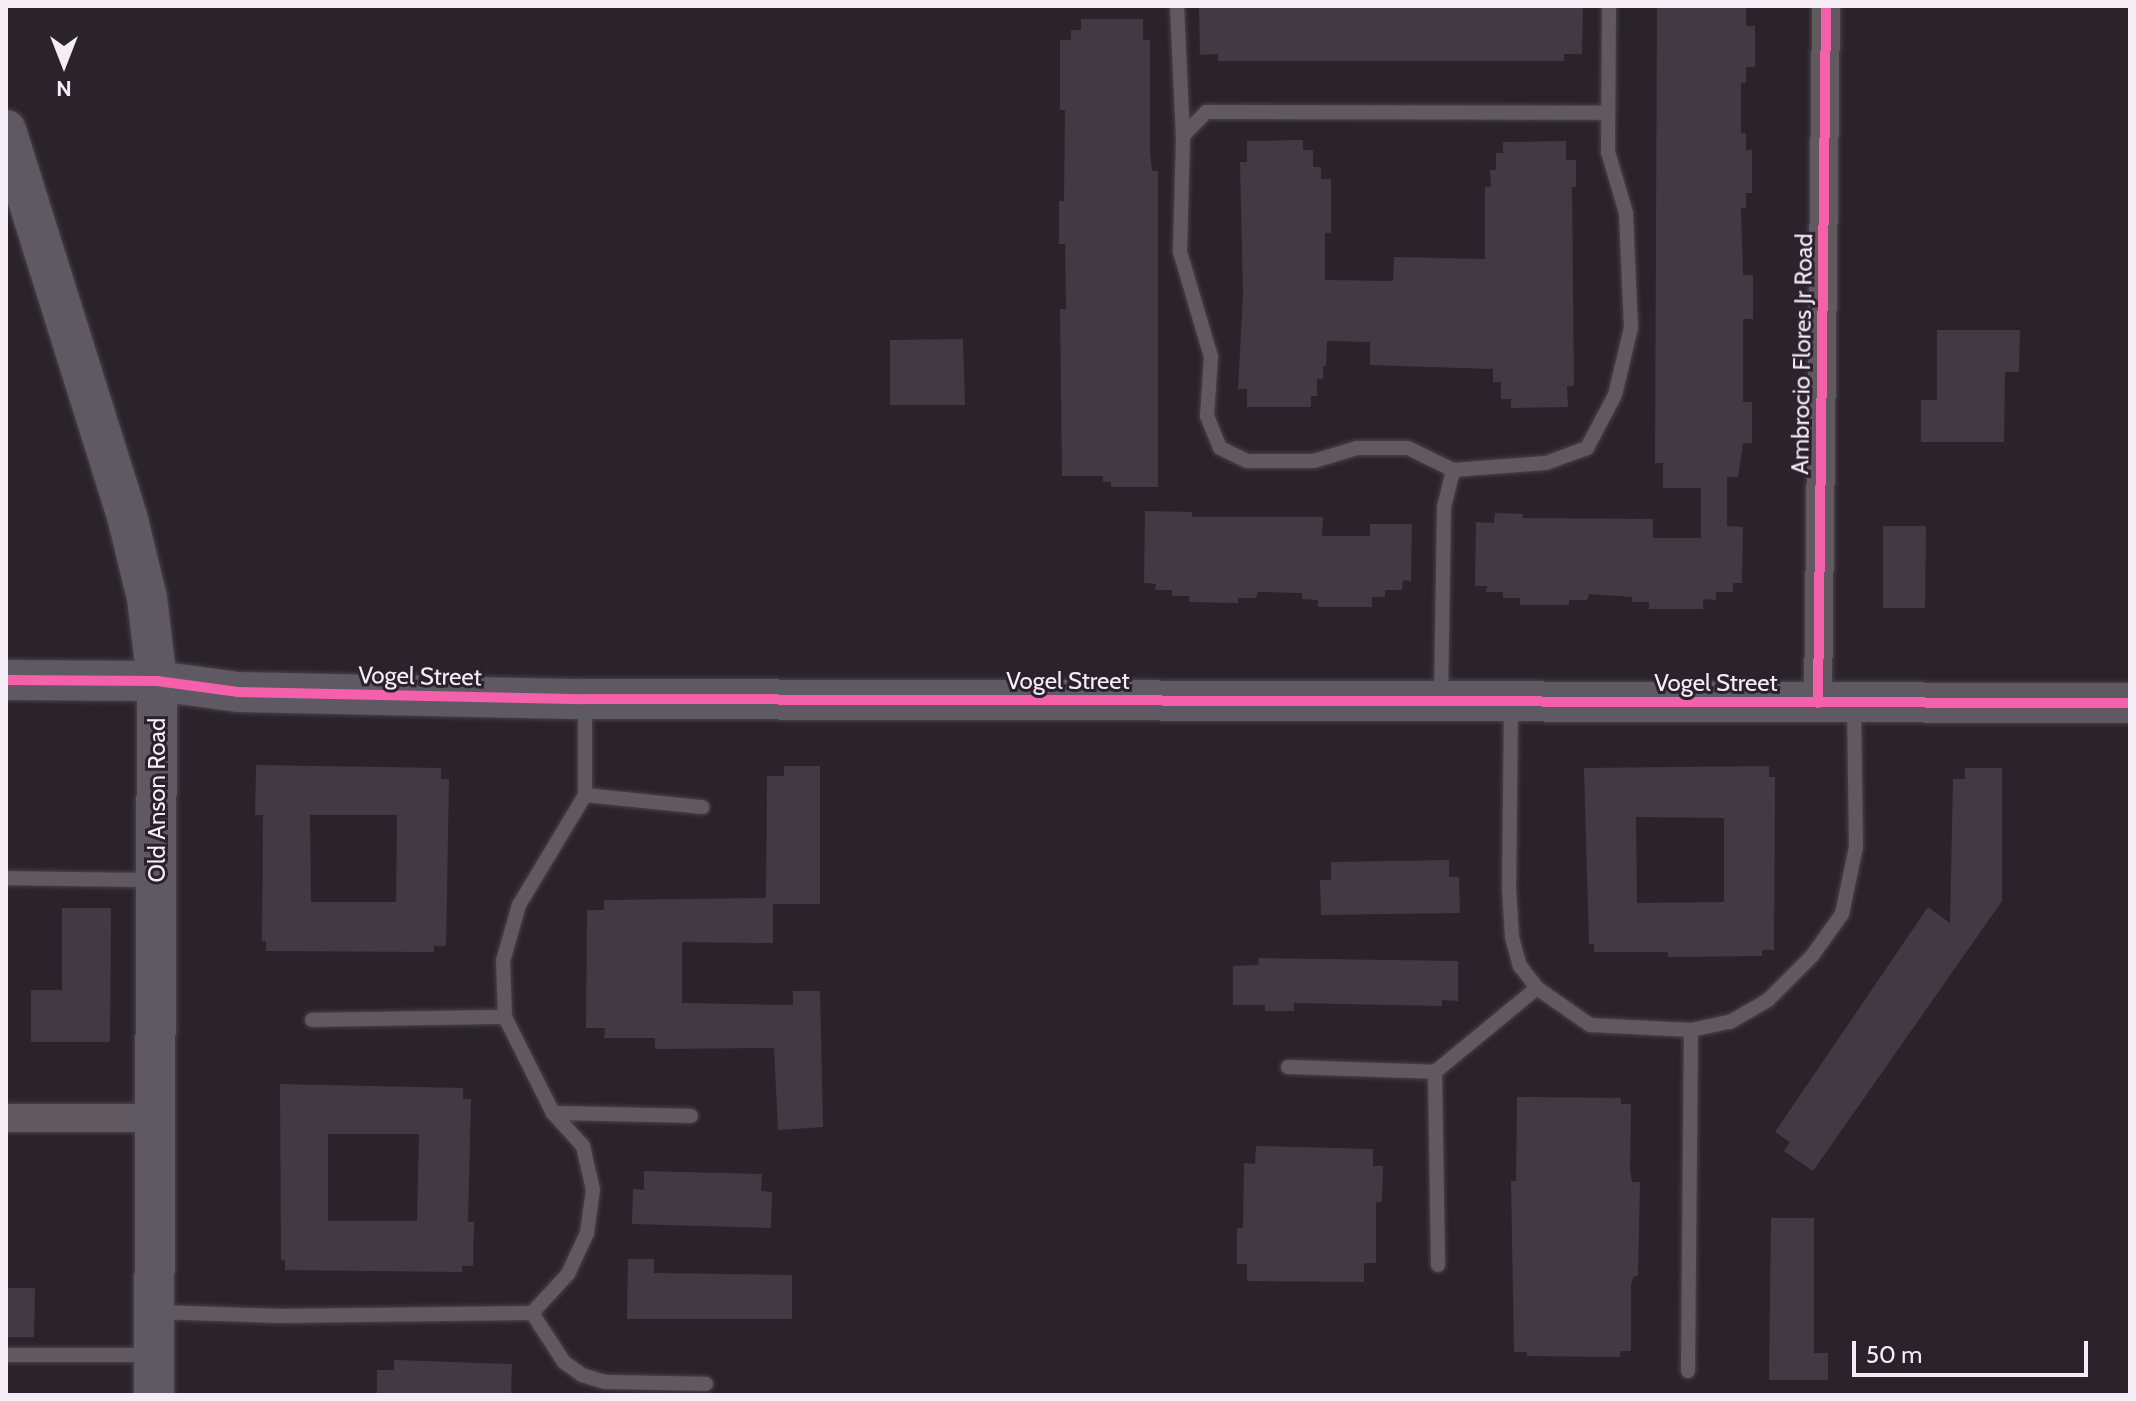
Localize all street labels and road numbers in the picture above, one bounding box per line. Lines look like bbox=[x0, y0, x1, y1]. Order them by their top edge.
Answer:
street label: Ambrocio Flores Jr Road bbox=[1785, 233, 1819, 475]
street label: Vogel Street bbox=[358, 661, 482, 691]
street label: Vogel Street bbox=[1006, 667, 1130, 695]
street label: Vogel Street bbox=[1654, 669, 1778, 697]
street label: Old Anson Road bbox=[143, 718, 171, 882]

